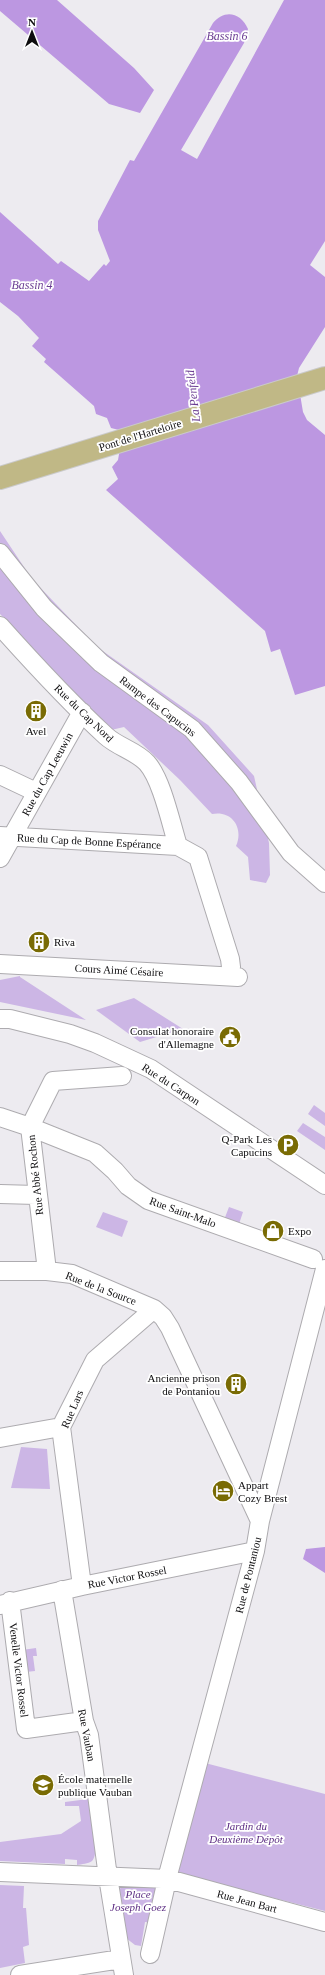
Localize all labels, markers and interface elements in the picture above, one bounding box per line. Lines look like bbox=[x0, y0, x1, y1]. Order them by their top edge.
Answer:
north arrow bbox=[12, 12, 52, 52]
text: N bbox=[28, 16, 36, 28]
water label: Bassin 6 bbox=[206, 29, 248, 43]
water label: Bassin 4 bbox=[11, 278, 53, 292]
water label: La Penfeld bbox=[183, 368, 203, 424]
street label: Pont de l'Harteloire bbox=[97, 417, 183, 453]
street label: Rampe des Capucins bbox=[118, 673, 198, 739]
street label: Rue du Cap Nord bbox=[52, 682, 116, 745]
building icon: Avel bbox=[23, 698, 49, 724]
place label: Avel bbox=[26, 725, 46, 737]
street label: Rue du Cap Leeuwin bbox=[19, 730, 75, 818]
street label: Rue du Cap de Bonne Espérance bbox=[17, 831, 162, 851]
building icon: Riva bbox=[26, 929, 52, 955]
place label: Riva bbox=[54, 936, 75, 948]
street label: Cours Aimé Césaire bbox=[74, 962, 164, 978]
public building icon: Consulat honoraire d'Allemagne bbox=[217, 1024, 243, 1050]
place label: Consulat honoraire d'Allemagne bbox=[130, 1025, 214, 1050]
street label: Rue du Carpon bbox=[140, 1061, 203, 1107]
parking icon: Q-Park Les Capucins bbox=[275, 1132, 301, 1158]
place label: Q-Park Les Capucins bbox=[222, 1133, 272, 1158]
street label: Rue Abbé Rochon bbox=[25, 1134, 45, 1216]
street label: Rue Saint-Malo bbox=[148, 1194, 218, 1230]
shop icon: Expo bbox=[260, 1218, 286, 1244]
place label: Expo bbox=[288, 1225, 312, 1237]
street label: Rue de la Source bbox=[64, 1269, 138, 1307]
building icon: Ancienne prison de Pontaniou bbox=[223, 1371, 249, 1397]
place label: Ancienne prison de Pontaniou bbox=[148, 1372, 220, 1397]
street label: Rue Lars bbox=[59, 1388, 85, 1430]
hotel icon: Appart Cozy Brest bbox=[210, 1478, 236, 1504]
place label: Appart Cozy Brest bbox=[238, 1479, 287, 1504]
street label: Rue de Pontaniou bbox=[233, 1535, 263, 1614]
street label: Rue Victor Rossel bbox=[87, 1563, 167, 1591]
street label: Venelle Victor Rossel bbox=[7, 1622, 31, 1718]
street label: Rue Vauban bbox=[76, 1708, 98, 1763]
school or university icon: École maternelle publique Vauban bbox=[30, 1772, 56, 1798]
place label: École maternelle publique Vauban bbox=[58, 1773, 133, 1798]
park label: Jardin du Deuxième Dépôt bbox=[208, 1820, 284, 1845]
street label: Rue Jean Bart bbox=[216, 1887, 278, 1915]
park label: Place Joseph Goez bbox=[110, 1888, 167, 1913]

